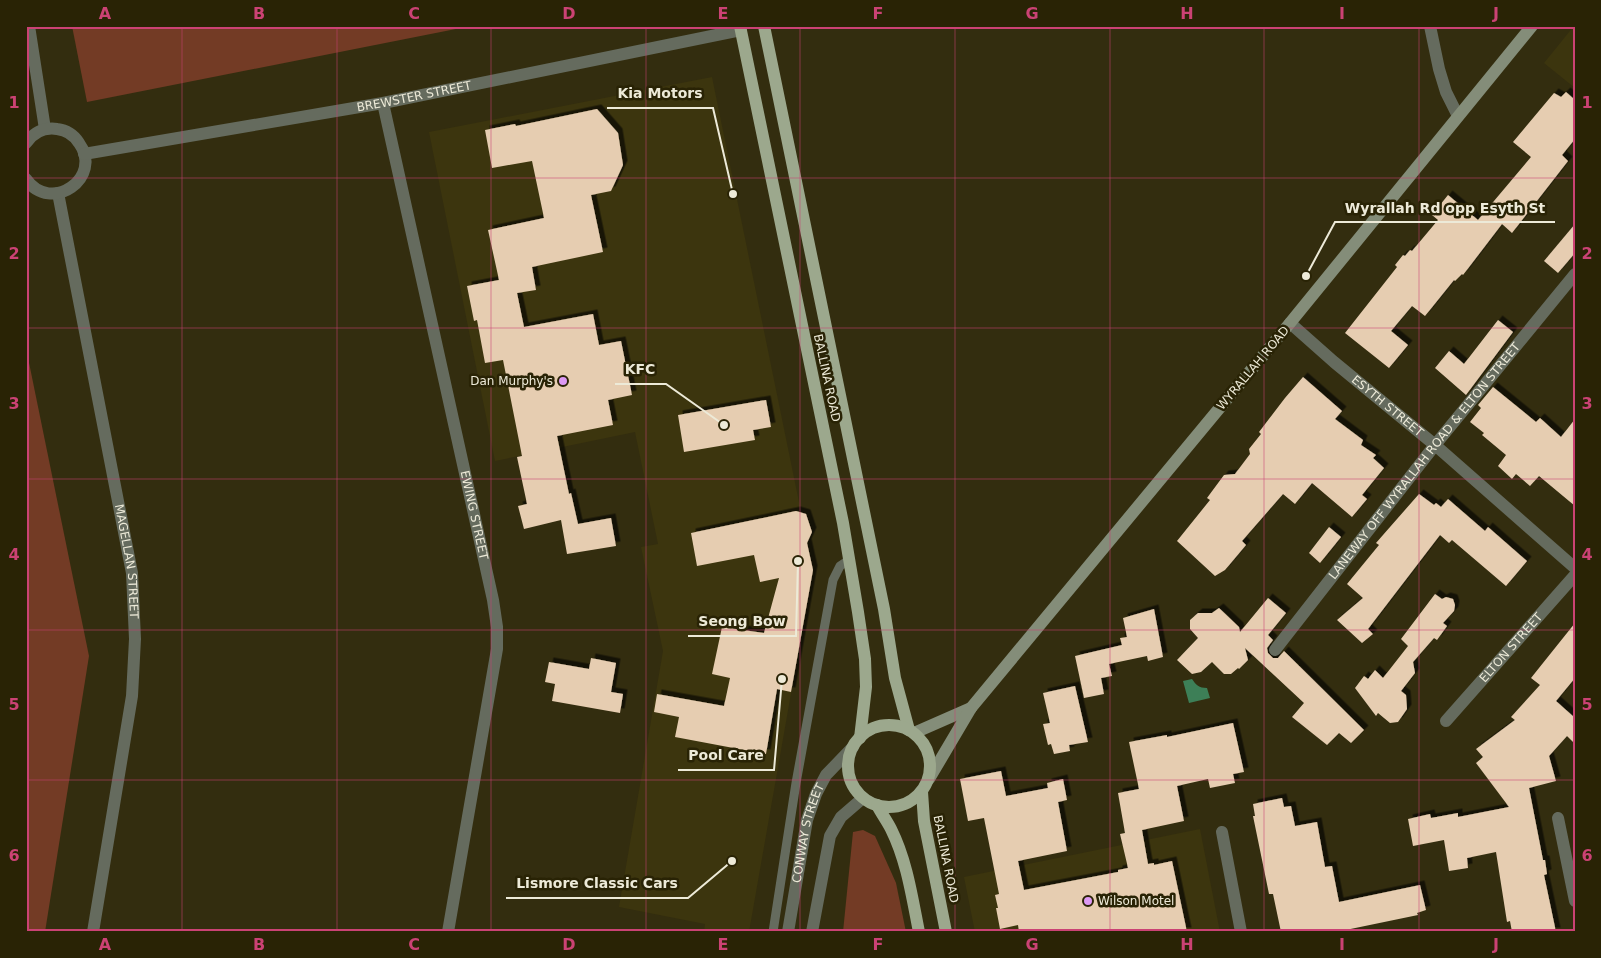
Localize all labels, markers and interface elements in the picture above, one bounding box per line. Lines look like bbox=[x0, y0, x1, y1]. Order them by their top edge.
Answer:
text: A bbox=[99, 4, 112, 23]
text: B bbox=[253, 4, 265, 23]
text: C bbox=[408, 4, 420, 23]
text: D bbox=[562, 4, 576, 23]
text: E bbox=[718, 4, 728, 23]
text: F bbox=[873, 4, 883, 23]
text: G bbox=[1025, 4, 1039, 23]
text: H bbox=[1180, 4, 1194, 23]
text: I bbox=[1339, 4, 1345, 23]
text: J bbox=[1492, 4, 1499, 23]
street label: BREWSTER STREET bbox=[356, 78, 473, 114]
callout: Kia Motors bbox=[607, 79, 713, 108]
text: Kia Motors bbox=[617, 85, 703, 101]
text: 1 bbox=[8, 93, 20, 112]
text: 1 bbox=[1581, 93, 1593, 112]
callout: Wyrallah Rd opp Esyth St bbox=[1335, 193, 1555, 222]
text: Wyrallah Rd opp Esyth St bbox=[1345, 200, 1545, 216]
text: 2 bbox=[8, 244, 20, 263]
text: 2 bbox=[1581, 244, 1593, 263]
street label: WYRALLAH ROAD bbox=[1214, 323, 1292, 413]
street label: BALLINA ROAD bbox=[811, 333, 843, 423]
street label: LANEWAY OFF WYRALLAH ROAD & ELTON STREET bbox=[1326, 339, 1523, 582]
callout: KFC bbox=[615, 355, 666, 384]
text: KFC bbox=[625, 361, 655, 377]
street label: ESYTH STREET bbox=[1349, 372, 1427, 440]
place label: Dan Murphy's bbox=[470, 374, 553, 388]
marker: Dan Murphy's bbox=[557, 375, 569, 387]
text: 3 bbox=[8, 394, 20, 413]
text: 3 bbox=[1581, 394, 1593, 413]
street label: EWING STREET bbox=[458, 469, 491, 562]
street label: MAGELLAN STREET bbox=[112, 503, 141, 620]
text: 4 bbox=[8, 545, 20, 564]
text: 4 bbox=[1581, 545, 1593, 564]
callout: Seong Bow bbox=[688, 607, 796, 636]
street label: ELTON STREET bbox=[1476, 609, 1546, 685]
text: Seong Bow bbox=[698, 613, 786, 629]
text: 5 bbox=[8, 695, 20, 714]
text: 5 bbox=[1581, 695, 1593, 714]
callout: Pool Care bbox=[678, 741, 774, 770]
text: Pool Care bbox=[688, 747, 764, 763]
street label: CONWAY STREET bbox=[789, 780, 828, 884]
street label: BALLINA ROAD bbox=[931, 814, 961, 904]
text: 6 bbox=[8, 846, 20, 865]
text: 6 bbox=[1581, 846, 1593, 865]
callout: Lismore Classic Cars bbox=[506, 869, 688, 898]
text: Lismore Classic Cars bbox=[516, 875, 678, 891]
place label: Wilson Motel bbox=[1098, 894, 1174, 908]
marker: Wilson Motel bbox=[1082, 895, 1094, 907]
text: A bbox=[99, 935, 112, 954]
text: B bbox=[253, 935, 265, 954]
text: C bbox=[408, 935, 420, 954]
text: D bbox=[562, 935, 576, 954]
text: E bbox=[718, 935, 728, 954]
text: F bbox=[873, 935, 883, 954]
text: G bbox=[1025, 935, 1039, 954]
text: H bbox=[1180, 935, 1194, 954]
text: I bbox=[1339, 935, 1345, 954]
text: J bbox=[1492, 935, 1499, 954]

